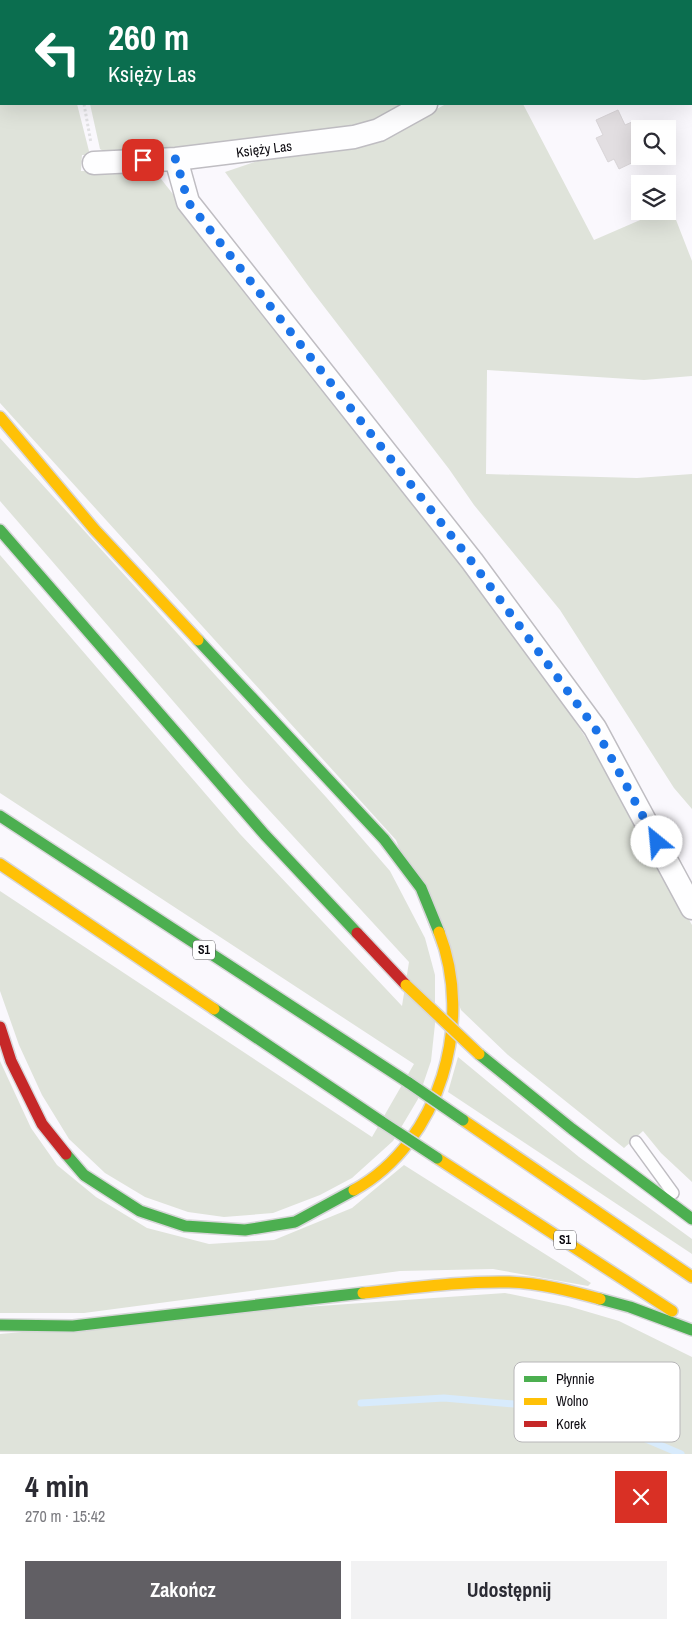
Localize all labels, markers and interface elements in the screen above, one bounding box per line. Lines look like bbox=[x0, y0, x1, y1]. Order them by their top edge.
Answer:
text: 260 m bbox=[108, 14, 189, 61]
icon: left bbox=[25, 20, 90, 85]
text: Księży Las bbox=[108, 59, 196, 89]
map controls bbox=[631, 120, 676, 220]
button: search bbox=[631, 120, 676, 165]
street label: Księży Las bbox=[235, 137, 293, 161]
pin bbox=[122, 139, 164, 181]
icon: arrive bbox=[129, 146, 157, 174]
button: layers bbox=[631, 175, 676, 220]
position arrow bbox=[630, 815, 682, 867]
road number: S1 bbox=[193, 940, 215, 960]
road number: S1 bbox=[554, 1230, 576, 1250]
legend bbox=[514, 1362, 680, 1442]
text: Płynnie bbox=[556, 1370, 594, 1388]
text: Wolno bbox=[556, 1392, 588, 1410]
text: Korek bbox=[556, 1415, 586, 1433]
text: 4 min bbox=[25, 1466, 89, 1506]
button: close bbox=[615, 1471, 667, 1523]
text: 270 m · 15:42 bbox=[25, 1505, 105, 1527]
button: Zakończ bbox=[25, 1561, 341, 1619]
button: Udostępnij bbox=[351, 1561, 667, 1619]

